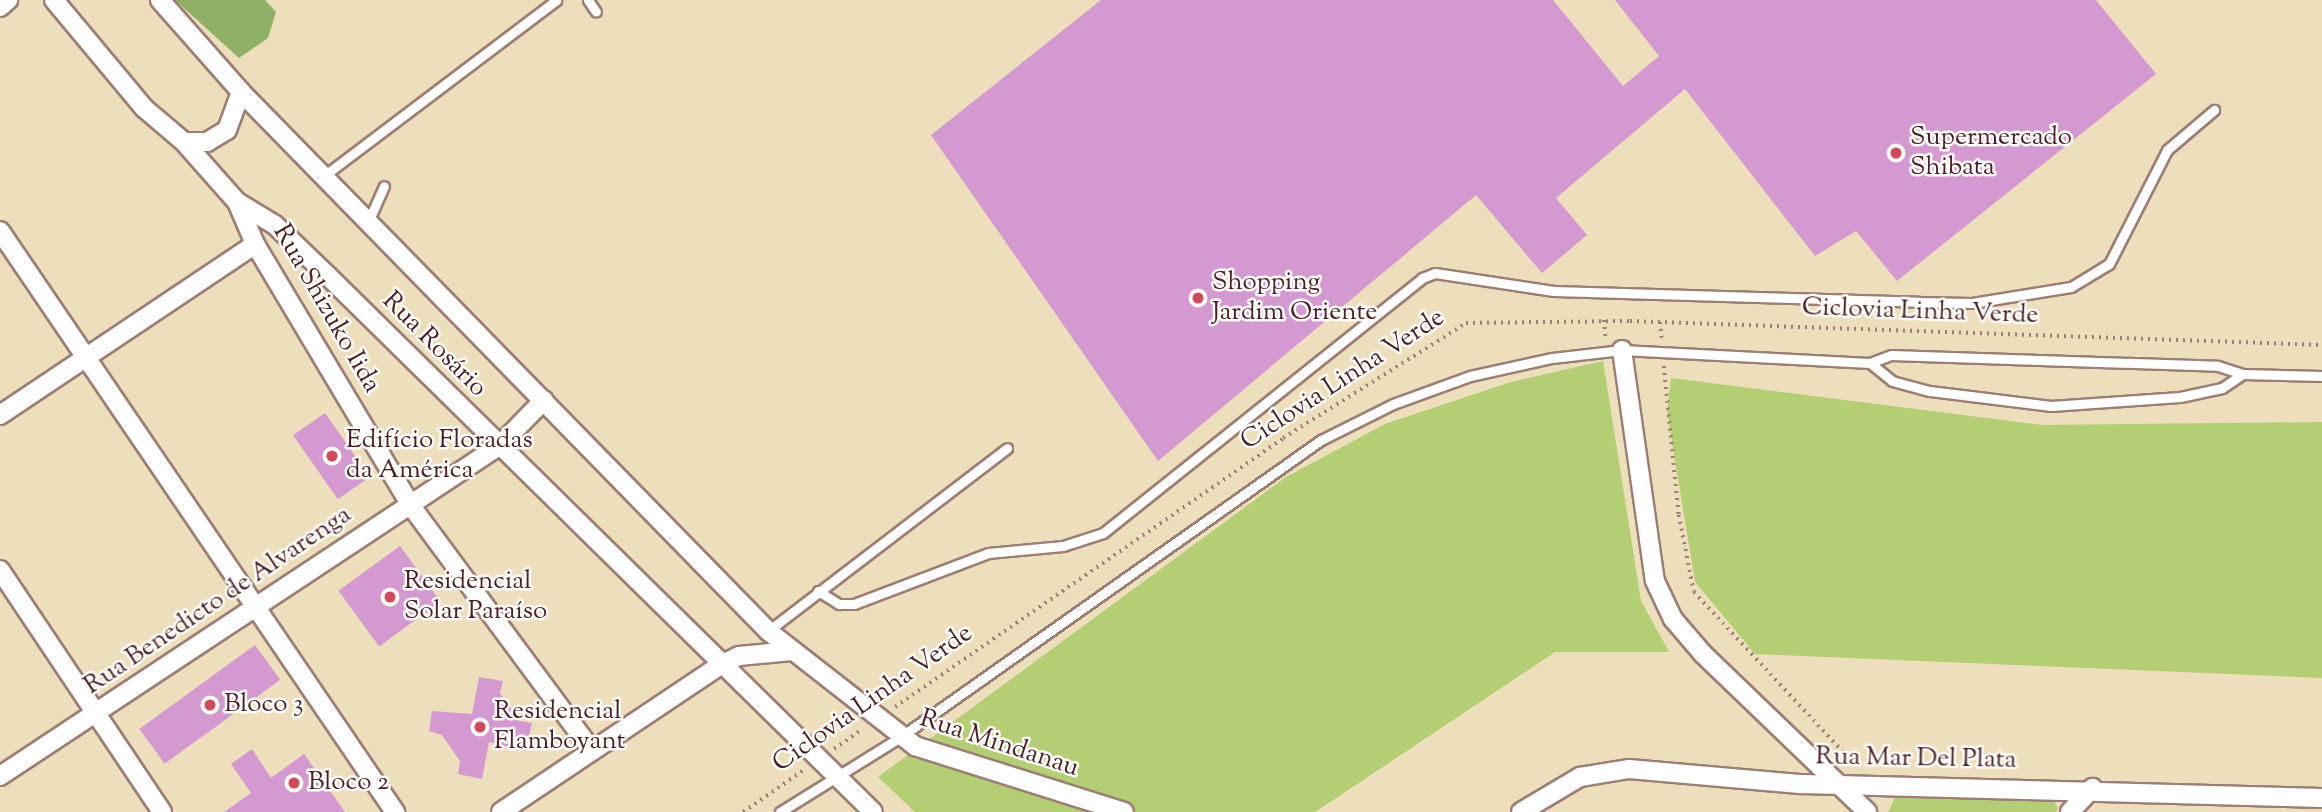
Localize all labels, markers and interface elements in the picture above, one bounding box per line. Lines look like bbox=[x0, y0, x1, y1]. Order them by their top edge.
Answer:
place label: Supermercado Shibata bbox=[1910, 122, 2072, 184]
marker: Supermercado Shibata bbox=[1888, 145, 1904, 161]
street label: Rua Shizuko Iida bbox=[265, 219, 387, 399]
place label: Shopping Jardim Oriente bbox=[1212, 267, 1377, 328]
street label: Rua Rosário bbox=[375, 286, 493, 404]
marker: Shopping Jardim Oriente bbox=[1190, 290, 1206, 306]
street label: Ciclovia Linha Verde bbox=[1801, 292, 2039, 332]
street label: Ciclovia Linha Verde bbox=[1235, 303, 1451, 457]
place label: Edifício Floradas da América bbox=[346, 425, 533, 486]
marker: Edifício Floradas da América bbox=[324, 448, 340, 464]
street label: Rua Benedicto de Alvarenga bbox=[79, 500, 357, 702]
place label: Residencial Solar Paraíso bbox=[404, 566, 547, 628]
marker: Residencial Solar Paraíso bbox=[382, 589, 398, 605]
street label: Ciclovia Linha Verde bbox=[767, 618, 979, 780]
place label: Bloco 3 bbox=[224, 689, 303, 721]
place label: Residencial Flamboyant bbox=[494, 696, 626, 758]
marker: Bloco 3 bbox=[202, 697, 218, 713]
street label: Rua Mindanau bbox=[916, 704, 1082, 784]
marker: Residencial Flamboyant bbox=[472, 719, 488, 735]
street label: Rua Mar Del Plata bbox=[1815, 742, 2017, 776]
place label: Bloco 2 bbox=[308, 767, 389, 799]
marker: Bloco 2 bbox=[286, 775, 302, 791]

